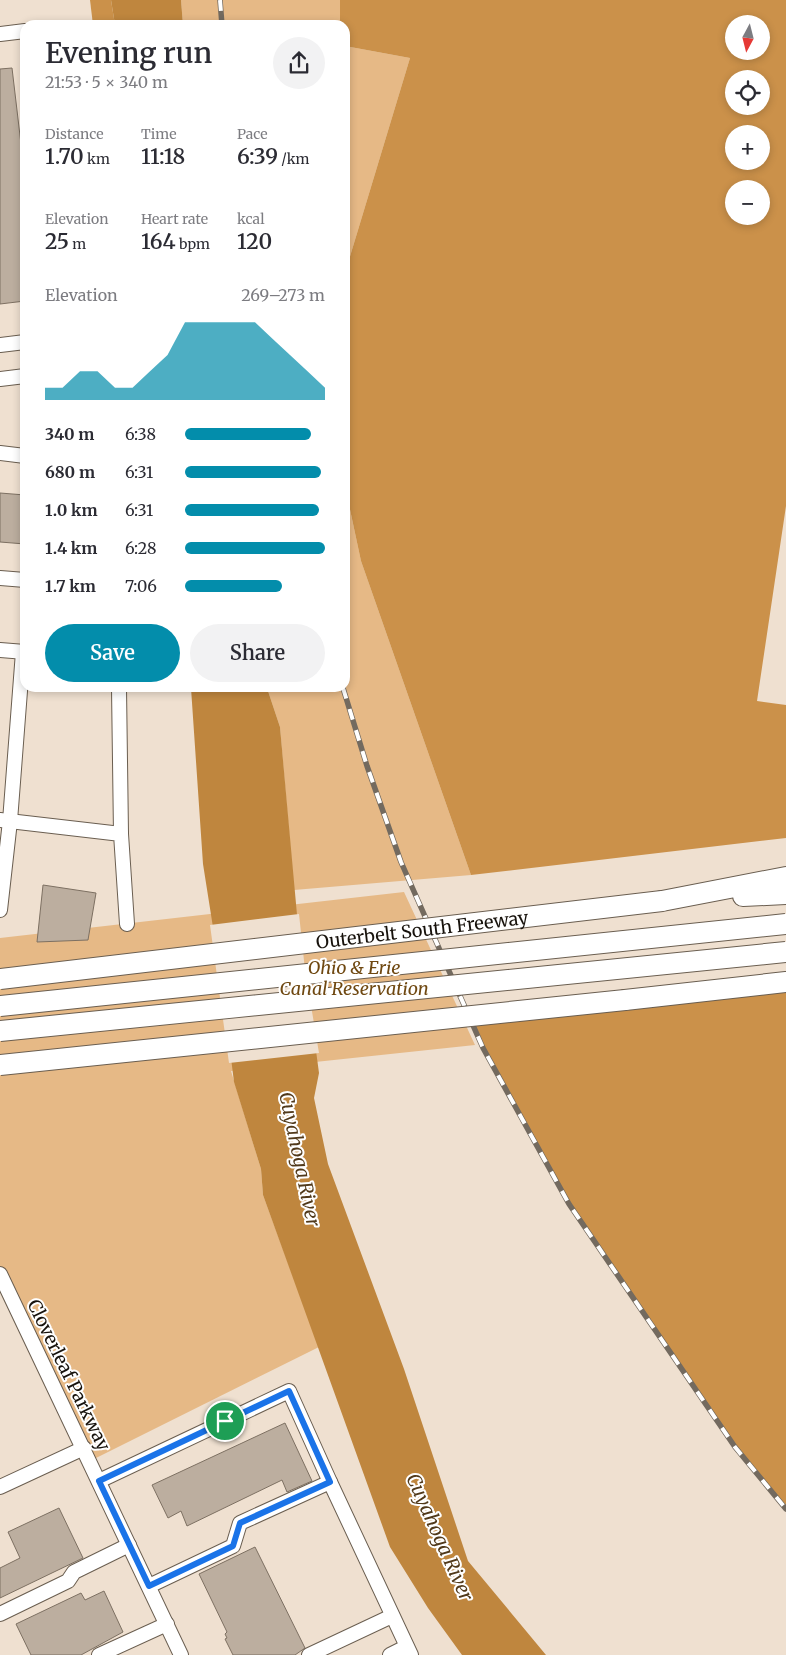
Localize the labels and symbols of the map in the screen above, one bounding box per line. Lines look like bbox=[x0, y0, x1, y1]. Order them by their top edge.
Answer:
north arrow bbox=[725, 15, 770, 60]
street label: Outerbelt South Freeway bbox=[315, 905, 530, 953]
park label: Ohio & Erie Canal Reservation bbox=[279, 956, 429, 1000]
water label: Cuyahoga River bbox=[274, 1090, 326, 1229]
street label: Cloverleaf Parkway bbox=[22, 1296, 116, 1455]
pin bbox=[204, 1400, 246, 1442]
water label: Cuyahoga River bbox=[401, 1470, 479, 1605]

